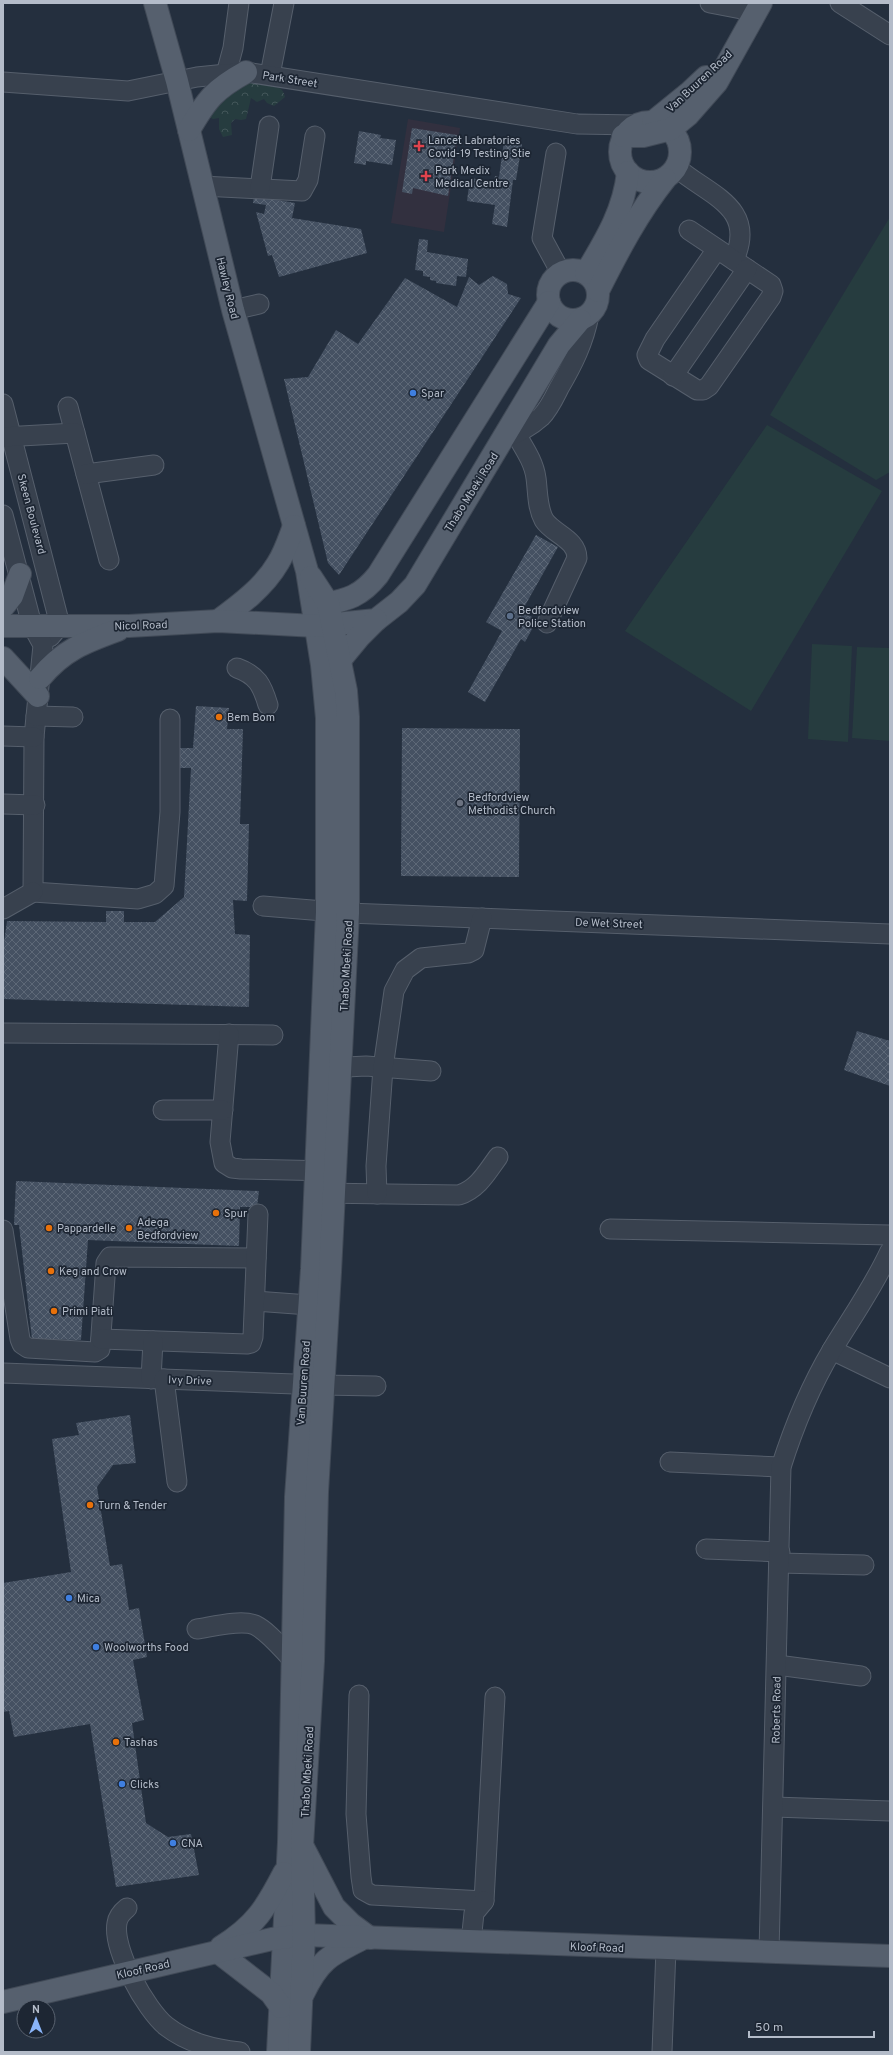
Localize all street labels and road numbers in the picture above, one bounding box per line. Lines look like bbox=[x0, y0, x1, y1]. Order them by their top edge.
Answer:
street label: Van Buuren Road bbox=[664, 48, 736, 116]
street label: Park Street bbox=[261, 69, 318, 91]
street label: Hawley Road bbox=[213, 256, 241, 321]
street label: Thabo Mbeki Road bbox=[442, 450, 502, 535]
street label: Skeen Boulevard bbox=[14, 472, 49, 556]
street label: Nicol Road bbox=[114, 618, 168, 634]
street label: De Wet Street bbox=[575, 916, 643, 932]
street label: Thabo Mbeki Road bbox=[338, 920, 356, 1012]
street label: Van Buuren Road bbox=[294, 1340, 314, 1426]
street label: Ivy Drive bbox=[168, 1373, 212, 1389]
street label: Roberts Road bbox=[769, 1676, 785, 1744]
street label: Thabo Mbeki Road bbox=[299, 1726, 317, 1818]
street label: Kloof Road bbox=[570, 1940, 624, 1956]
street label: Kloof Road bbox=[115, 1957, 171, 1983]

